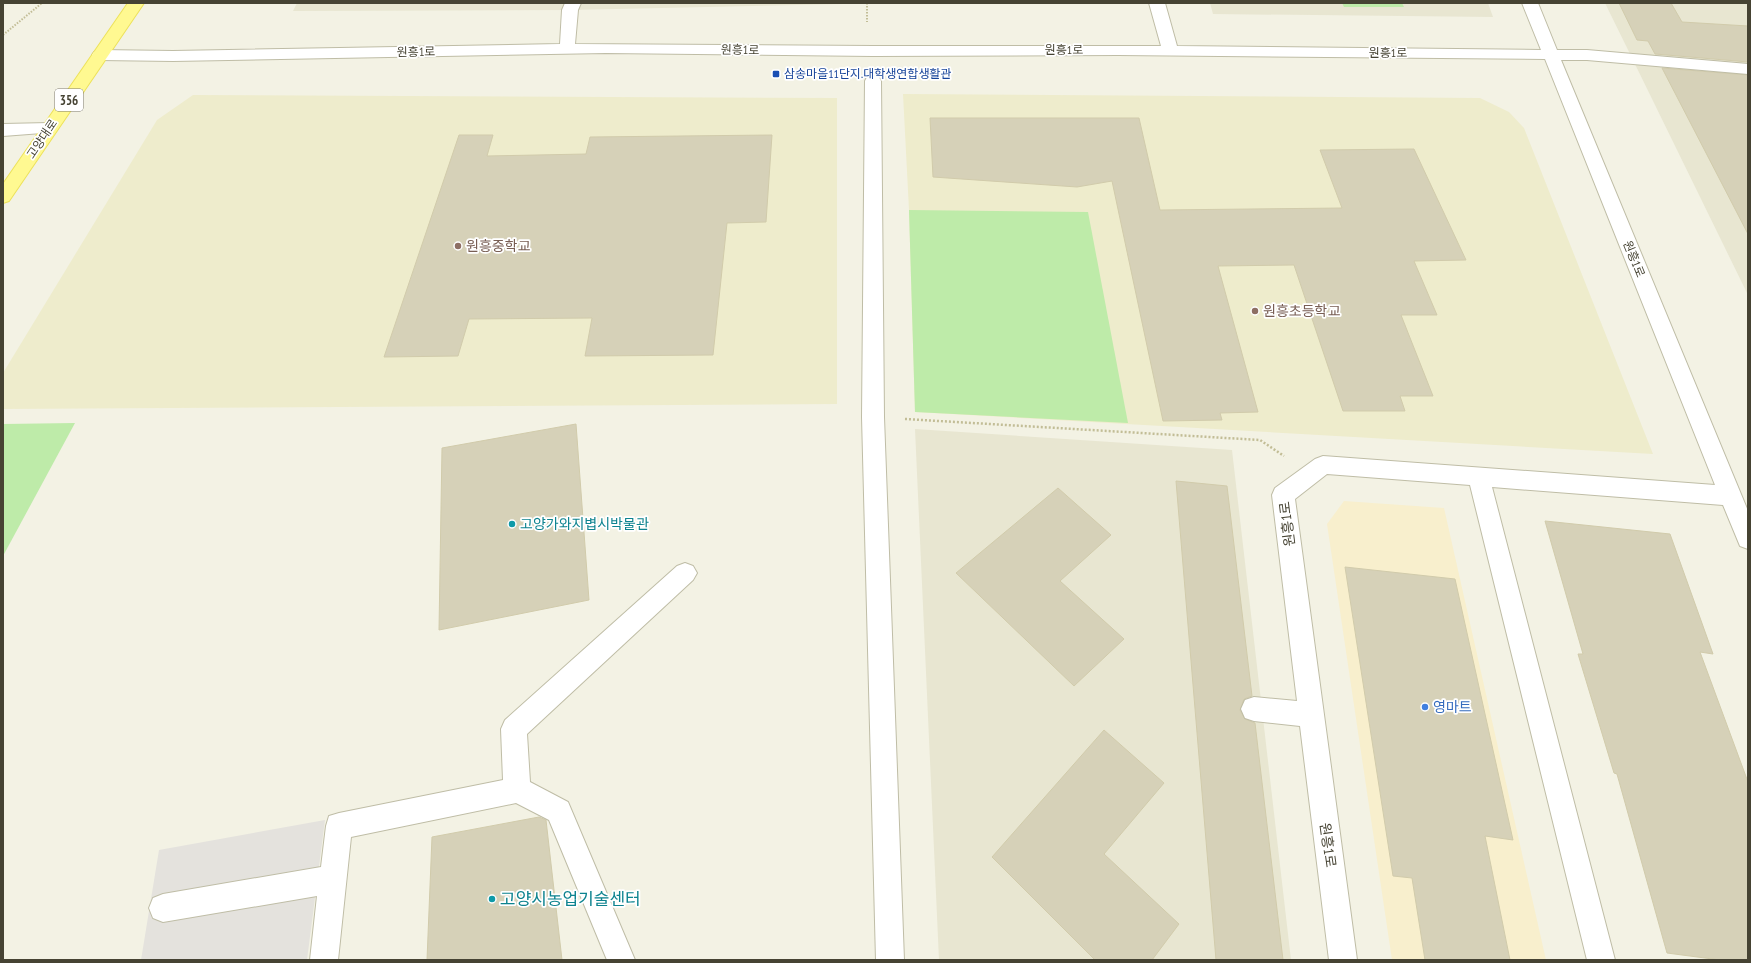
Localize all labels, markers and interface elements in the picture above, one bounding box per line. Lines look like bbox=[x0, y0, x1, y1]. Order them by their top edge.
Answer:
street label: 원흥1로 bbox=[721, 42, 759, 57]
street label: 원흥1로 bbox=[1045, 42, 1083, 57]
street label: 원흥1로 bbox=[397, 44, 435, 59]
street label: 원흥1로 bbox=[1369, 45, 1407, 60]
place label: 삼송마을11단지.대학생연합생활관 bbox=[784, 66, 952, 81]
marker: 삼송마을11단지.대학생연합생활관 bbox=[771, 69, 781, 79]
road number: 356 bbox=[55, 89, 83, 111]
street label: 고양대로 bbox=[23, 116, 60, 161]
place label: 원흥중학교 bbox=[466, 237, 531, 255]
street label: 원흥1로 bbox=[1620, 238, 1649, 279]
marker: 원흥중학교 bbox=[453, 241, 463, 251]
place label: 원흥초등학교 bbox=[1263, 302, 1340, 320]
marker: 원흥초등학교 bbox=[1250, 306, 1260, 316]
street label: 원흥1로 bbox=[1275, 500, 1299, 547]
place label: 고양가와지볍시박물관 bbox=[520, 515, 649, 533]
marker: 고양가와지볍시박물관 bbox=[507, 519, 517, 529]
place label: 영마트 bbox=[1433, 698, 1472, 716]
marker: 영마트 bbox=[1420, 702, 1430, 712]
street label: 원흥1로 bbox=[1316, 821, 1340, 869]
place label: 고양시농업기술센터 bbox=[500, 888, 641, 910]
marker: 고양시농업기술센터 bbox=[487, 894, 497, 904]

